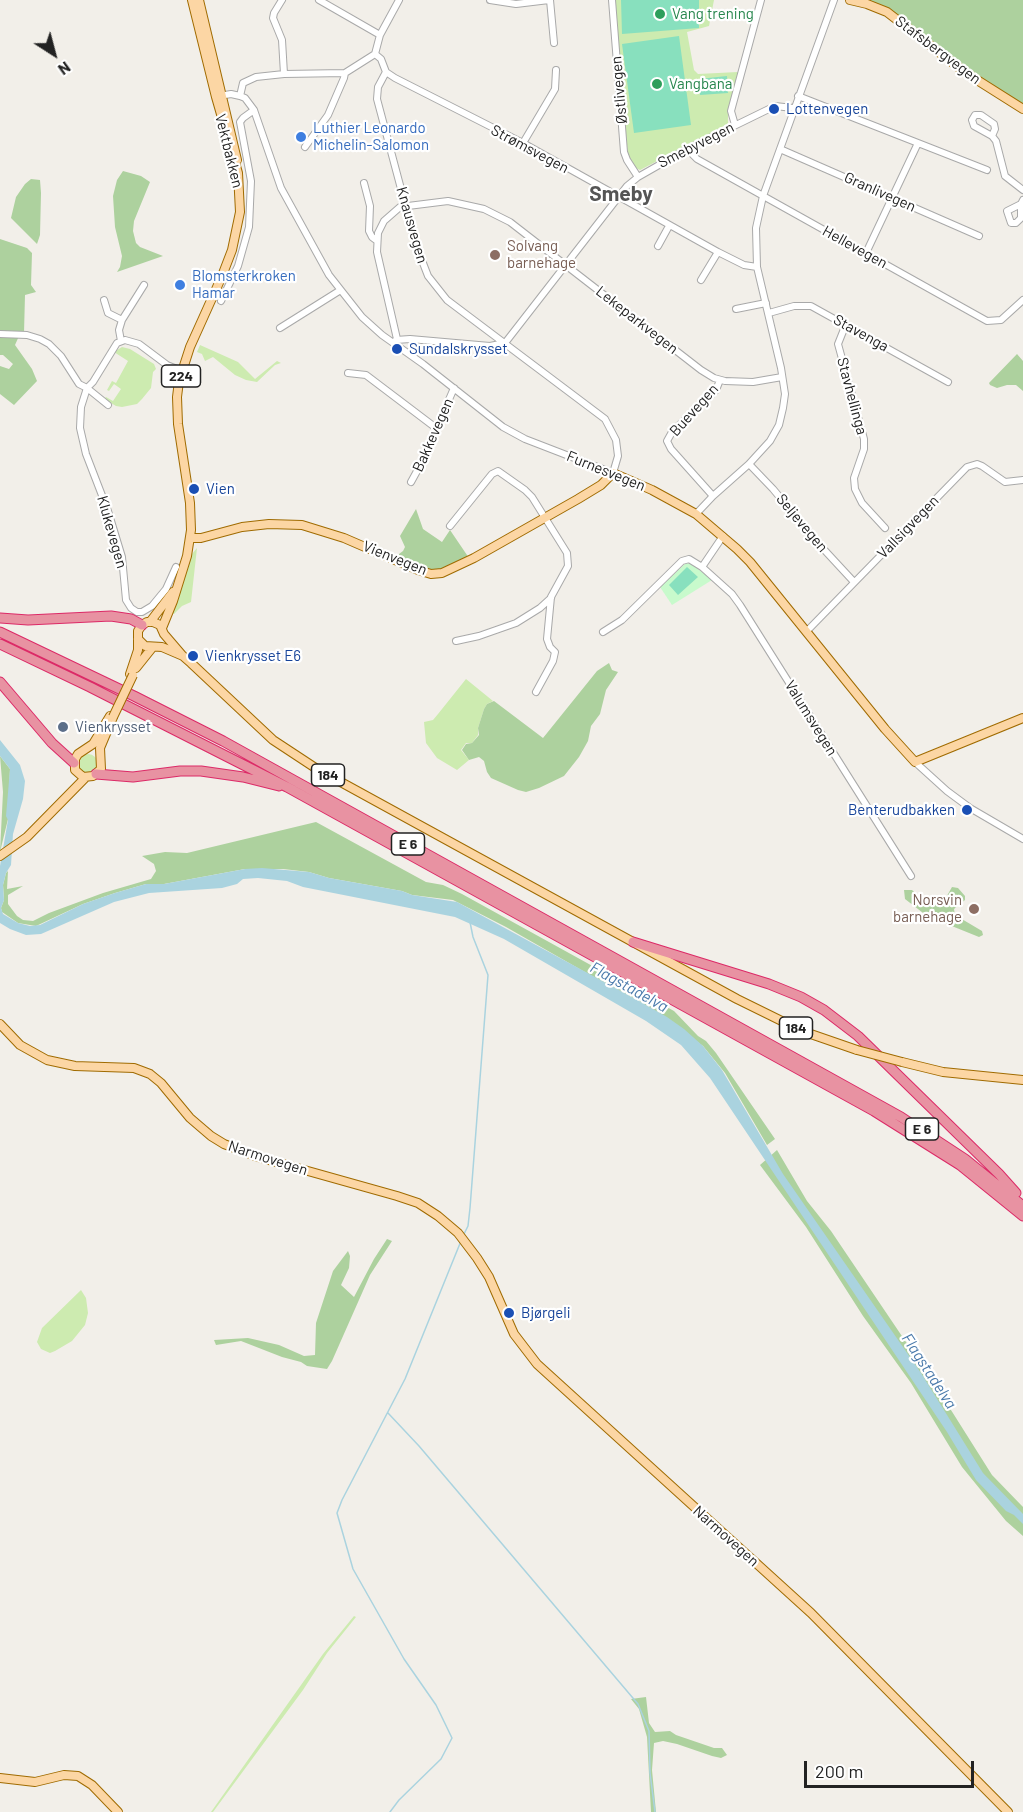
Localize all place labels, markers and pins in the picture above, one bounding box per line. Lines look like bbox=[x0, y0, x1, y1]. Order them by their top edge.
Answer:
place label: Vang trening bbox=[672, 5, 754, 23]
marker: Vang trening bbox=[653, 7, 667, 21]
place label: Vangbana bbox=[669, 75, 732, 93]
marker: Vangbana bbox=[650, 77, 664, 91]
place label: Lottenvegen bbox=[786, 100, 868, 118]
marker: Lottenvegen bbox=[767, 102, 781, 116]
place label: Luthier Leonardo Michelin-Salomon bbox=[313, 119, 429, 154]
marker: Luthier Leonardo Michelin-Salomon bbox=[294, 130, 308, 144]
place label: Solvang barnehage bbox=[507, 237, 576, 272]
marker: Solvang barnehage bbox=[488, 248, 502, 262]
place label: Blomsterkroken Hamar bbox=[192, 267, 296, 302]
marker: Blomsterkroken Hamar bbox=[173, 278, 187, 292]
place label: Sundalskrysset bbox=[409, 340, 508, 358]
marker: Sundalskrysset bbox=[390, 342, 404, 356]
place label: Vien bbox=[206, 480, 235, 498]
marker: Vien bbox=[187, 482, 201, 496]
place label: Vienkrysset E6 bbox=[205, 647, 301, 665]
marker: Vienkrysset E6 bbox=[186, 649, 200, 663]
place label: Vienkrysset bbox=[75, 718, 151, 736]
marker: Vienkrysset bbox=[56, 720, 70, 734]
place label: Benterudbakken bbox=[848, 801, 955, 819]
marker: Benterudbakken bbox=[960, 803, 974, 817]
place label: Norsvin barnehage bbox=[893, 891, 962, 926]
marker: Norsvin barnehage bbox=[967, 902, 981, 916]
place label: Bjørgeli bbox=[521, 1304, 571, 1322]
marker: Bjørgeli bbox=[502, 1306, 516, 1320]

